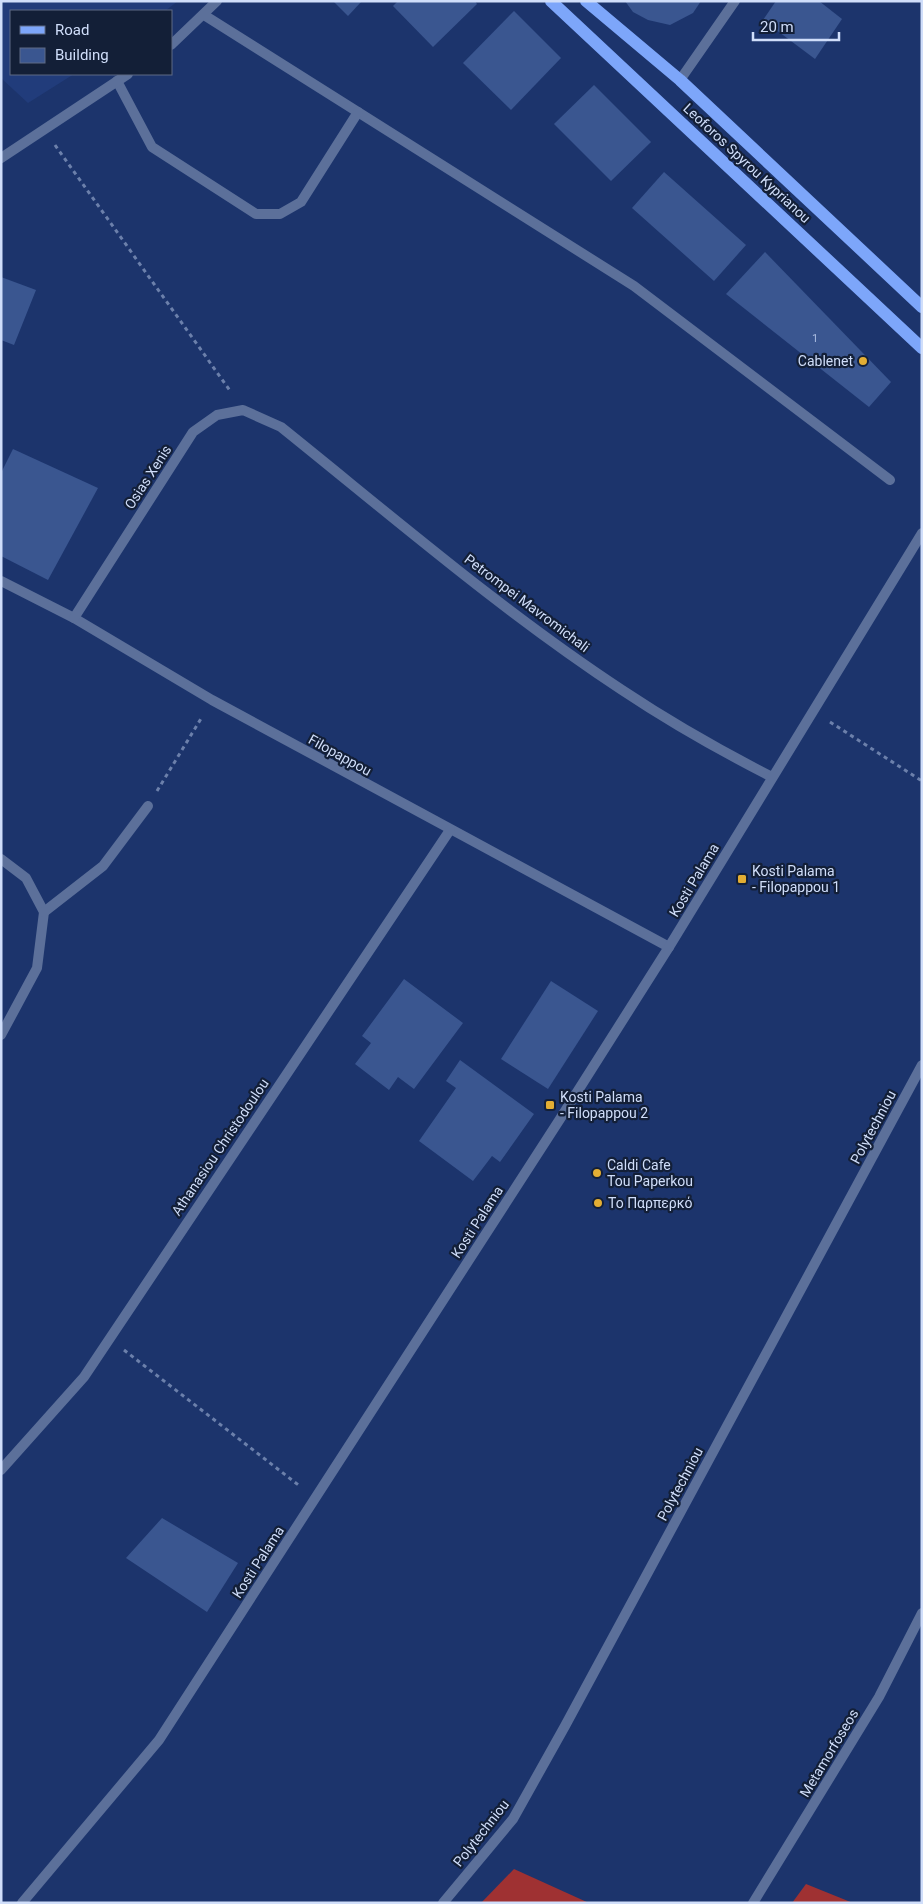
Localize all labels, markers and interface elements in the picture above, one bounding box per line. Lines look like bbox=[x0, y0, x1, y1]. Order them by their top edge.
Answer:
legend bbox=[10, 10, 172, 75]
scale bar bbox=[753, 10, 839, 42]
text: 20 m bbox=[760, 18, 794, 36]
text: Road bbox=[55, 21, 89, 39]
text: Building bbox=[55, 46, 109, 64]
street label: Leoforos Spyrou Kyprianou bbox=[680, 100, 814, 226]
house number: 1 bbox=[812, 332, 818, 345]
place label: Cablenet bbox=[798, 353, 853, 369]
marker: Cablenet bbox=[857, 355, 869, 367]
street label: Osias Xenis bbox=[121, 442, 175, 512]
street label: Petrompei Mavromichali bbox=[461, 551, 593, 655]
street label: Filopappou bbox=[306, 731, 374, 779]
street label: Kosti Palama bbox=[666, 840, 722, 920]
place label: Kosti Palama - Filopappou 1 bbox=[752, 863, 840, 895]
marker: Kosti Palama - Filopappou 1 bbox=[736, 873, 748, 885]
street label: Athanasiou Christodoulou bbox=[168, 1076, 272, 1218]
street label: Polytechniou bbox=[847, 1088, 899, 1166]
place label: Kosti Palama - Filopappou 2 bbox=[560, 1089, 648, 1121]
marker: Kosti Palama - Filopappou 2 bbox=[544, 1099, 556, 1111]
place label: Caldi Cafe Tou Paperkou bbox=[607, 1157, 693, 1189]
marker: Caldi Cafe Tou Paperkou bbox=[591, 1167, 603, 1179]
street label: Kosti Palama bbox=[448, 1183, 506, 1261]
place label: Το Παρπερκό bbox=[608, 1195, 693, 1211]
marker: Το Παρπερκό bbox=[592, 1197, 604, 1209]
street label: Polytechniou bbox=[654, 1445, 706, 1523]
street label: Kosti Palama bbox=[229, 1523, 287, 1601]
street label: Metamorfoseos bbox=[796, 1706, 862, 1800]
street label: Polytechniou bbox=[450, 1796, 512, 1870]

